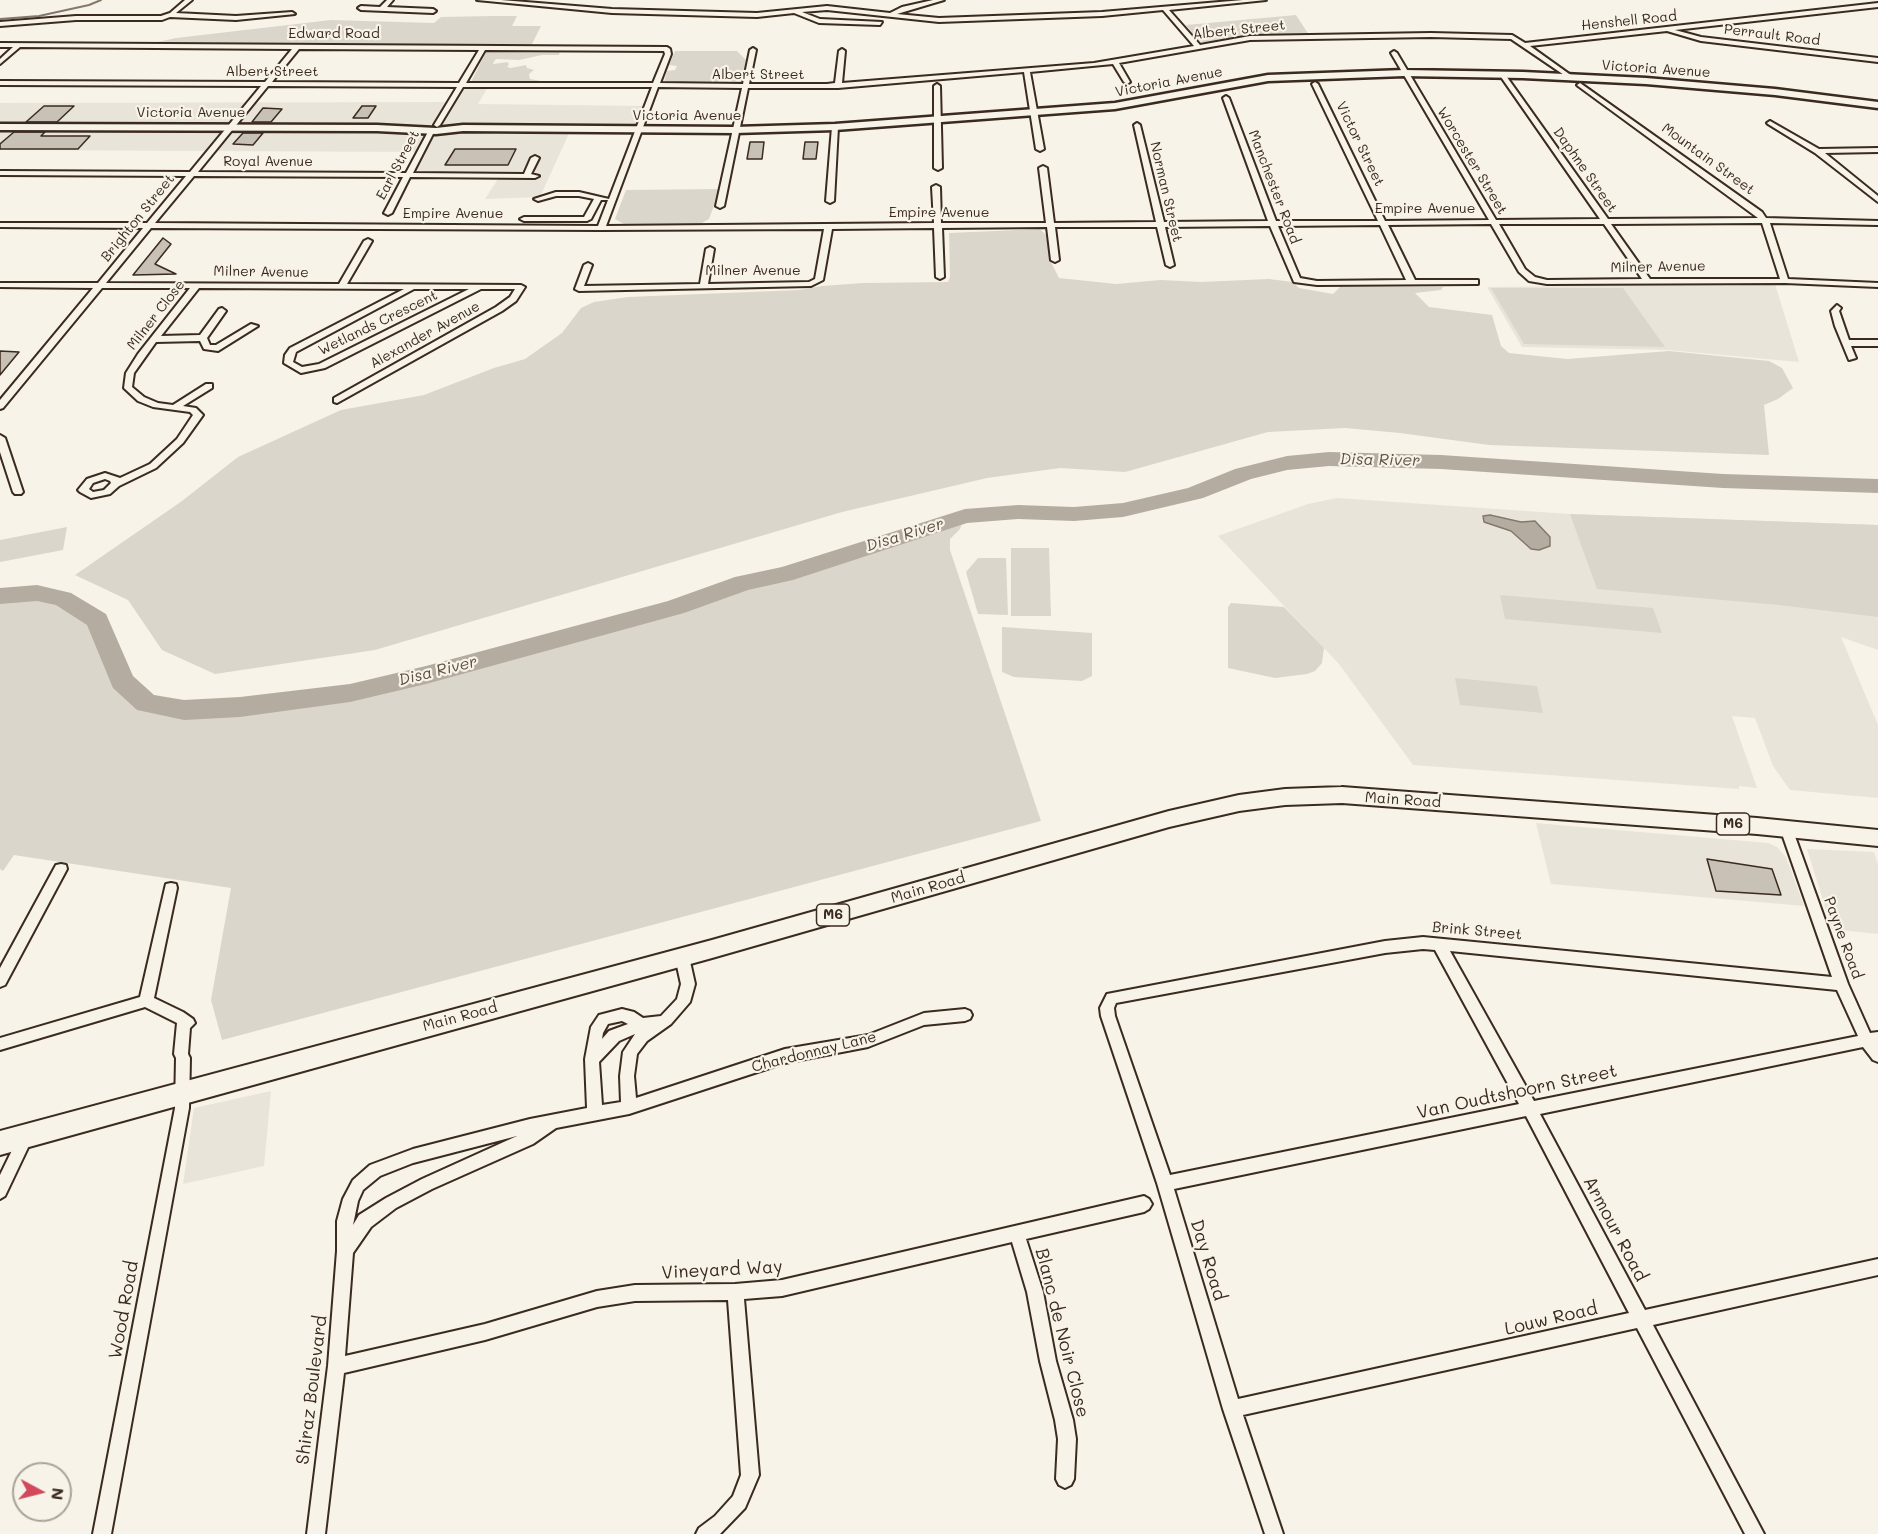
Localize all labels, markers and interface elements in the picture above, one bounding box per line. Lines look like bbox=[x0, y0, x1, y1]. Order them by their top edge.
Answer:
street label: Henshell Road bbox=[1580, 8, 1678, 34]
street label: Albert Street bbox=[1192, 17, 1286, 43]
street label: Perrault Road bbox=[1723, 21, 1821, 49]
street label: Edward Road bbox=[288, 26, 380, 42]
street label: Victoria Avenue bbox=[1601, 57, 1711, 81]
street label: Victoria Avenue bbox=[1114, 63, 1224, 101]
street label: Albert Street bbox=[225, 64, 319, 80]
street label: Albert Street bbox=[711, 67, 805, 83]
street label: Victor Street bbox=[1332, 99, 1388, 189]
street label: Worcester Street bbox=[1433, 104, 1511, 218]
street label: Victoria Avenue bbox=[137, 105, 245, 121]
street label: Victoria Avenue bbox=[633, 108, 741, 124]
street label: Mountain Street bbox=[1658, 120, 1758, 198]
street label: Daphne Street bbox=[1549, 124, 1621, 216]
street label: Earl Street bbox=[373, 127, 423, 203]
street label: Manchester Road bbox=[1245, 128, 1303, 246]
street label: Norman Street bbox=[1146, 140, 1186, 244]
street label: Royal Avenue bbox=[223, 154, 313, 170]
street label: Brighton Street bbox=[98, 171, 178, 265]
street label: Empire Avenue bbox=[1375, 201, 1475, 217]
street label: Empire Avenue bbox=[889, 205, 989, 221]
street label: Empire Avenue bbox=[403, 206, 503, 222]
street label: Milner Avenue bbox=[1610, 258, 1706, 276]
street label: Milner Avenue bbox=[213, 263, 309, 281]
street label: Milner Avenue bbox=[705, 263, 801, 279]
street label: Milner Close bbox=[123, 277, 189, 353]
street label: Wetlands Crescent bbox=[316, 287, 440, 359]
street label: Alexander Avenue bbox=[367, 298, 483, 372]
water label: Disa River bbox=[1340, 450, 1420, 470]
water label: Disa River bbox=[864, 514, 946, 556]
water label: Disa River bbox=[397, 652, 479, 690]
street label: Main Road bbox=[1364, 788, 1442, 812]
road number: M6 bbox=[1716, 813, 1750, 835]
street label: Main Road bbox=[889, 869, 967, 907]
street label: Payne Road bbox=[1820, 894, 1866, 982]
road number: M6 bbox=[816, 904, 850, 926]
street label: Brink Street bbox=[1431, 918, 1523, 944]
street label: Main Road bbox=[421, 998, 499, 1036]
street label: Chardonnay Lane bbox=[750, 1028, 878, 1076]
street label: Van Oudtshoorn Street bbox=[1415, 1060, 1619, 1124]
street label: Armour Road bbox=[1578, 1173, 1652, 1285]
street label: Day Road bbox=[1185, 1217, 1231, 1303]
street label: Blanc de Noir Close bbox=[1031, 1246, 1093, 1420]
street label: Vineyard Way bbox=[661, 1256, 783, 1284]
street label: Wood Road bbox=[105, 1259, 143, 1361]
street label: Louw Road bbox=[1503, 1298, 1599, 1340]
street label: Shiraz Boulevard bbox=[292, 1314, 332, 1466]
north arrow bbox=[12, 1462, 72, 1522]
text: N bbox=[47, 1487, 70, 1501]

